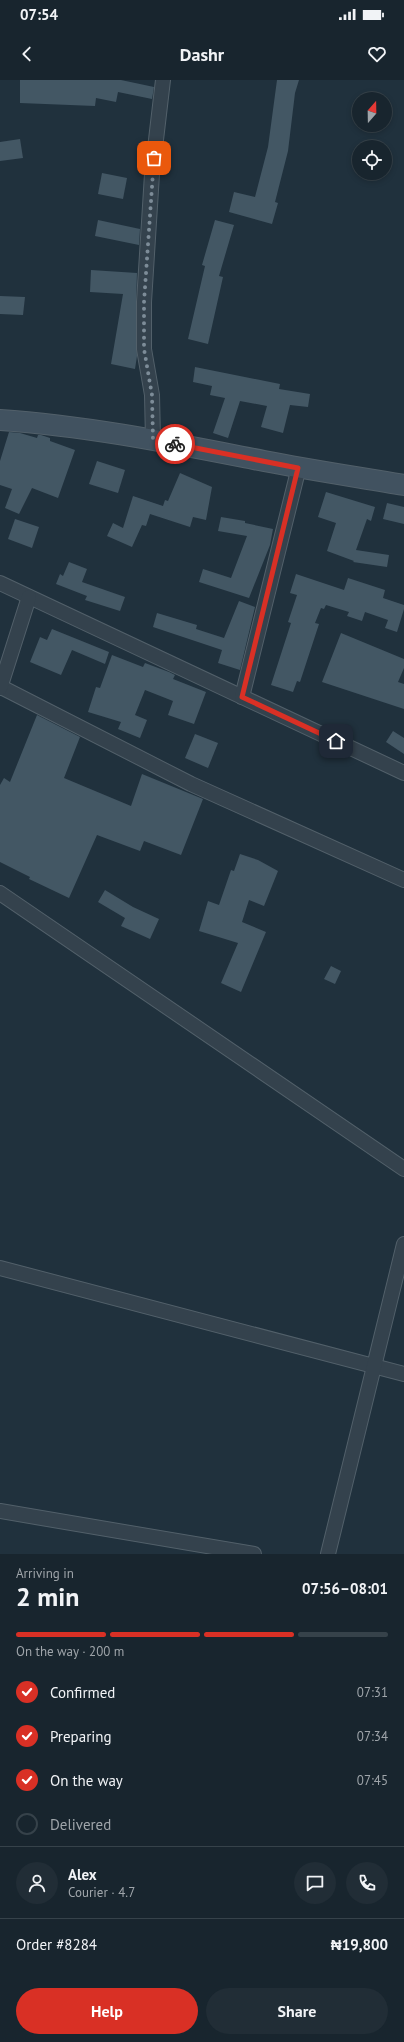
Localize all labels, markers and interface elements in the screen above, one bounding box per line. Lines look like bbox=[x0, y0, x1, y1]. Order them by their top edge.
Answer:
text: 07:54 bbox=[20, 5, 58, 24]
icon: back bbox=[16, 43, 38, 65]
text: Dashr bbox=[180, 43, 224, 66]
icon: heart bbox=[366, 43, 388, 65]
north arrow bbox=[352, 92, 392, 132]
map controls bbox=[352, 92, 392, 180]
button: locate bbox=[352, 140, 392, 180]
pin bbox=[137, 141, 171, 175]
icon: bag bbox=[143, 147, 165, 169]
courier bbox=[155, 424, 195, 464]
icon: bike bbox=[164, 433, 186, 455]
pin bbox=[319, 724, 353, 758]
icon: home bbox=[325, 730, 347, 752]
text: Arriving in bbox=[16, 1565, 74, 1582]
text: 07:56–08:01 bbox=[302, 1579, 388, 1598]
text: 2 min bbox=[16, 1580, 79, 1613]
text: On the way · 200 m bbox=[16, 1643, 124, 1660]
icon: check bbox=[16, 1681, 38, 1703]
text: Confirmed bbox=[50, 1683, 115, 1702]
text: 07:31 bbox=[357, 1684, 388, 1701]
icon: check bbox=[16, 1725, 38, 1747]
text: Preparing bbox=[50, 1727, 112, 1746]
text: 07:34 bbox=[357, 1728, 388, 1745]
icon: check bbox=[16, 1769, 38, 1791]
text: On the way bbox=[50, 1771, 123, 1790]
text: 07:45 bbox=[357, 1772, 388, 1789]
text: Delivered bbox=[50, 1815, 111, 1834]
button: person bbox=[16, 1862, 58, 1904]
button: chat bbox=[294, 1862, 336, 1904]
button: phone bbox=[346, 1862, 388, 1904]
text: Alex bbox=[68, 1865, 97, 1884]
text: Courier · 4.7 bbox=[68, 1884, 135, 1901]
text: Order #8284 bbox=[16, 1935, 97, 1954]
text: ₦19,800 bbox=[331, 1935, 388, 1954]
button: Help bbox=[16, 1988, 198, 2034]
button: Share bbox=[206, 1988, 388, 2034]

